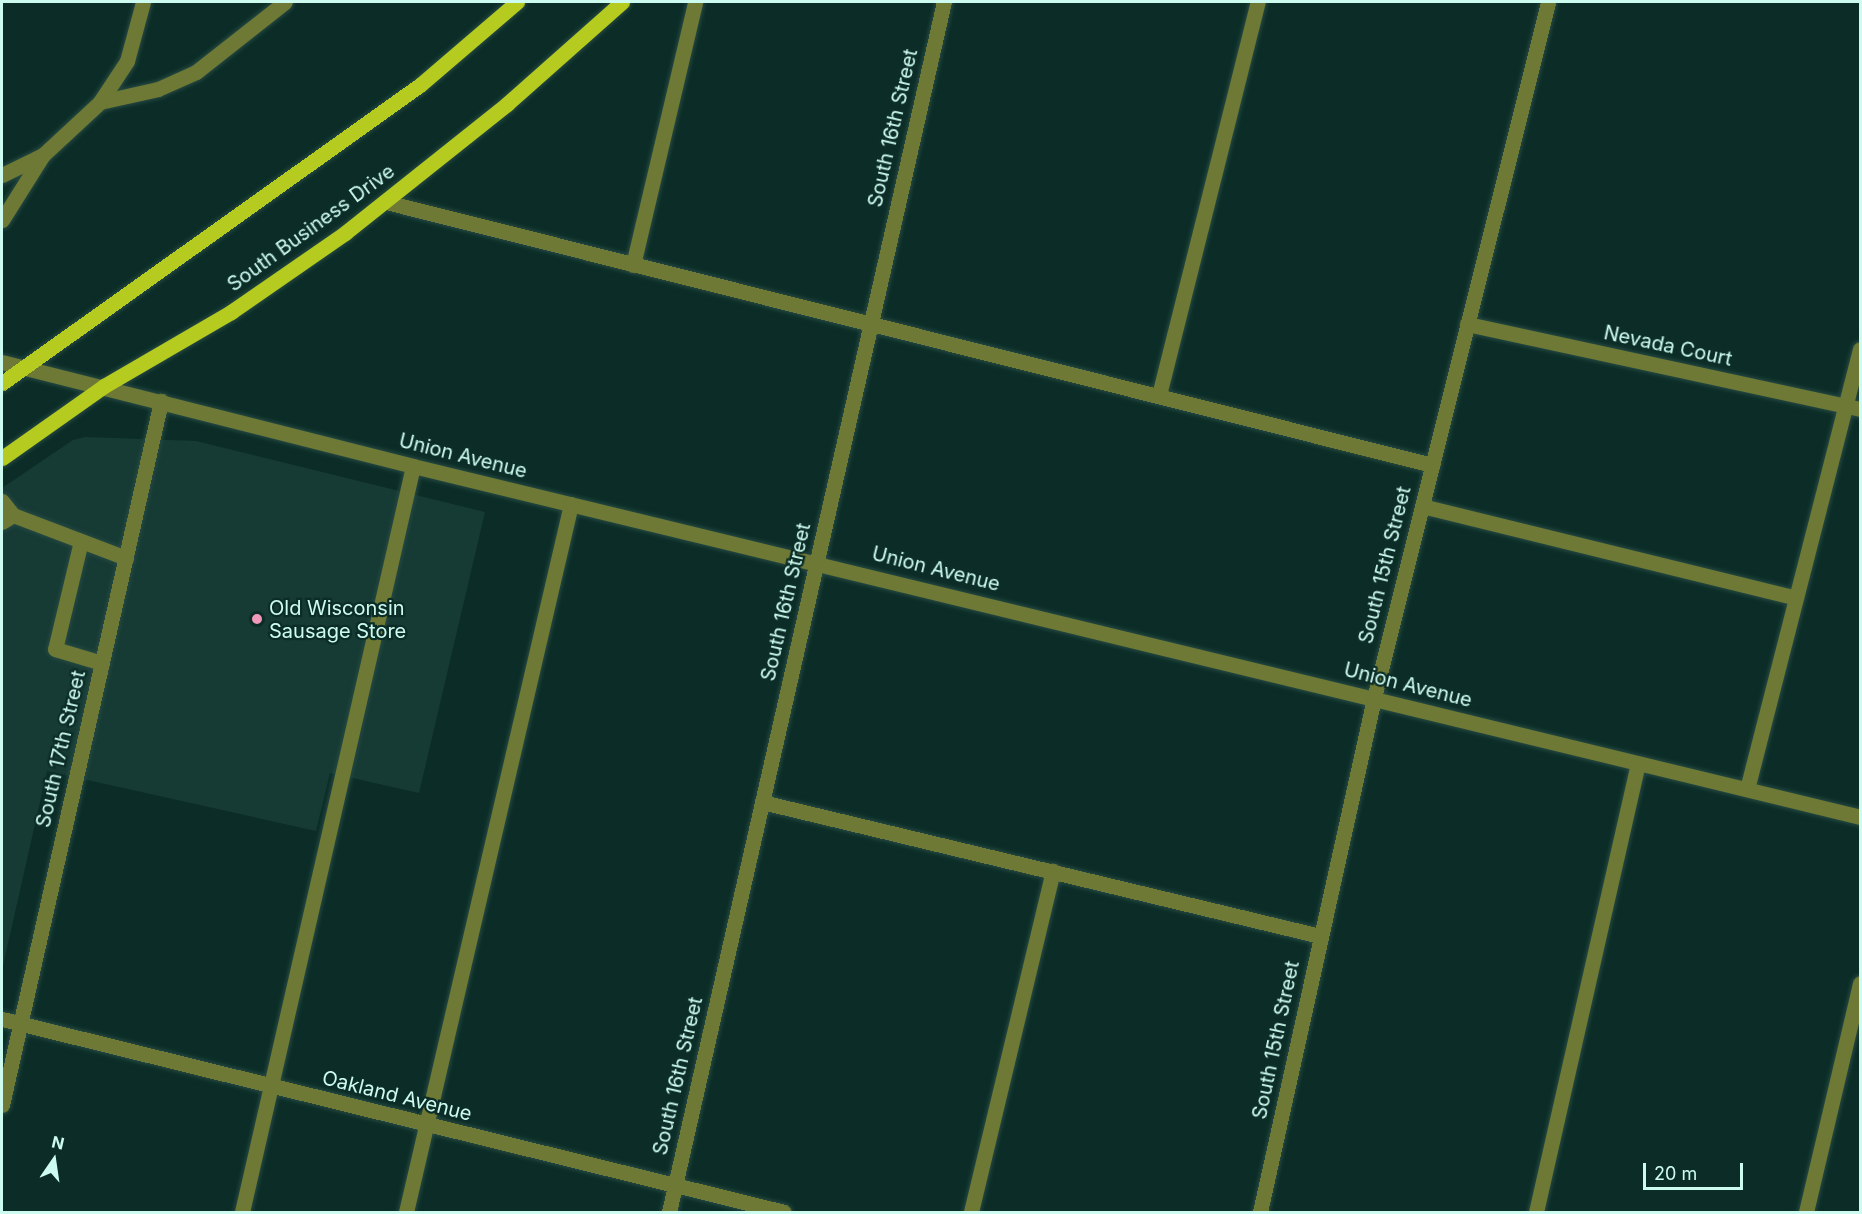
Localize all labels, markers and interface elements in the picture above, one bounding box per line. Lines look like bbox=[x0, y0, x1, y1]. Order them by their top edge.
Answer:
street label: South 16th Street bbox=[863, 47, 923, 209]
street label: South Business Drive bbox=[223, 159, 399, 297]
street label: Nevada Court bbox=[1602, 321, 1734, 371]
street label: Union Avenue bbox=[396, 428, 530, 484]
street label: South 15th Street bbox=[1354, 484, 1416, 646]
street label: South 16th Street bbox=[756, 521, 816, 683]
street label: Union Avenue bbox=[869, 541, 1003, 597]
place label: Old Wisconsin Sausage Store bbox=[269, 596, 406, 643]
marker: Old Wisconsin Sausage Store bbox=[250, 612, 264, 626]
street label: Union Avenue bbox=[1341, 657, 1475, 713]
street label: South 17th Street bbox=[31, 668, 91, 830]
street label: South 15th Street bbox=[1247, 959, 1305, 1121]
street label: South 16th Street bbox=[648, 995, 708, 1157]
street label: Oakland Avenue bbox=[320, 1066, 474, 1126]
north arrow bbox=[24, 1130, 84, 1190]
text: N bbox=[50, 1131, 66, 1154]
scale bar bbox=[1646, 1151, 1746, 1189]
text: 20 m bbox=[1654, 1163, 1697, 1184]

